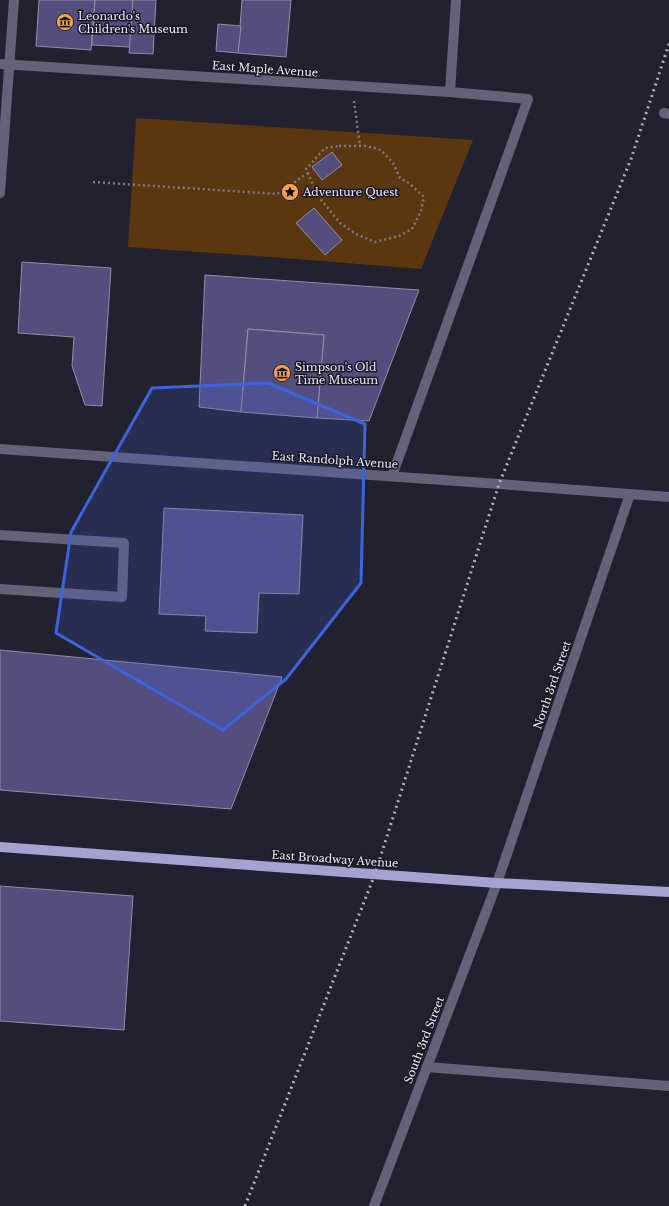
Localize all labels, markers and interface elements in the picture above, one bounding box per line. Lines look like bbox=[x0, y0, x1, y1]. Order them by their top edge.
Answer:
place label: Leonardo's Children's Museum bbox=[78, 9, 188, 36]
museum icon: Leonardo's Children's Museum bbox=[55, 12, 75, 32]
street label: East Maple Avenue bbox=[211, 58, 319, 80]
place icon: Adventure Quest bbox=[280, 182, 300, 202]
place label: Adventure Quest bbox=[302, 185, 399, 199]
place label: Simpson's Old Time Museum bbox=[295, 360, 378, 387]
museum icon: Simpson's Old Time Museum bbox=[272, 363, 292, 383]
street label: East Randolph Avenue bbox=[271, 449, 399, 471]
street label: North 3rd Street bbox=[530, 638, 574, 731]
street label: East Broadway Avenue bbox=[271, 848, 399, 870]
street label: South 3rd Street bbox=[401, 994, 447, 1086]

